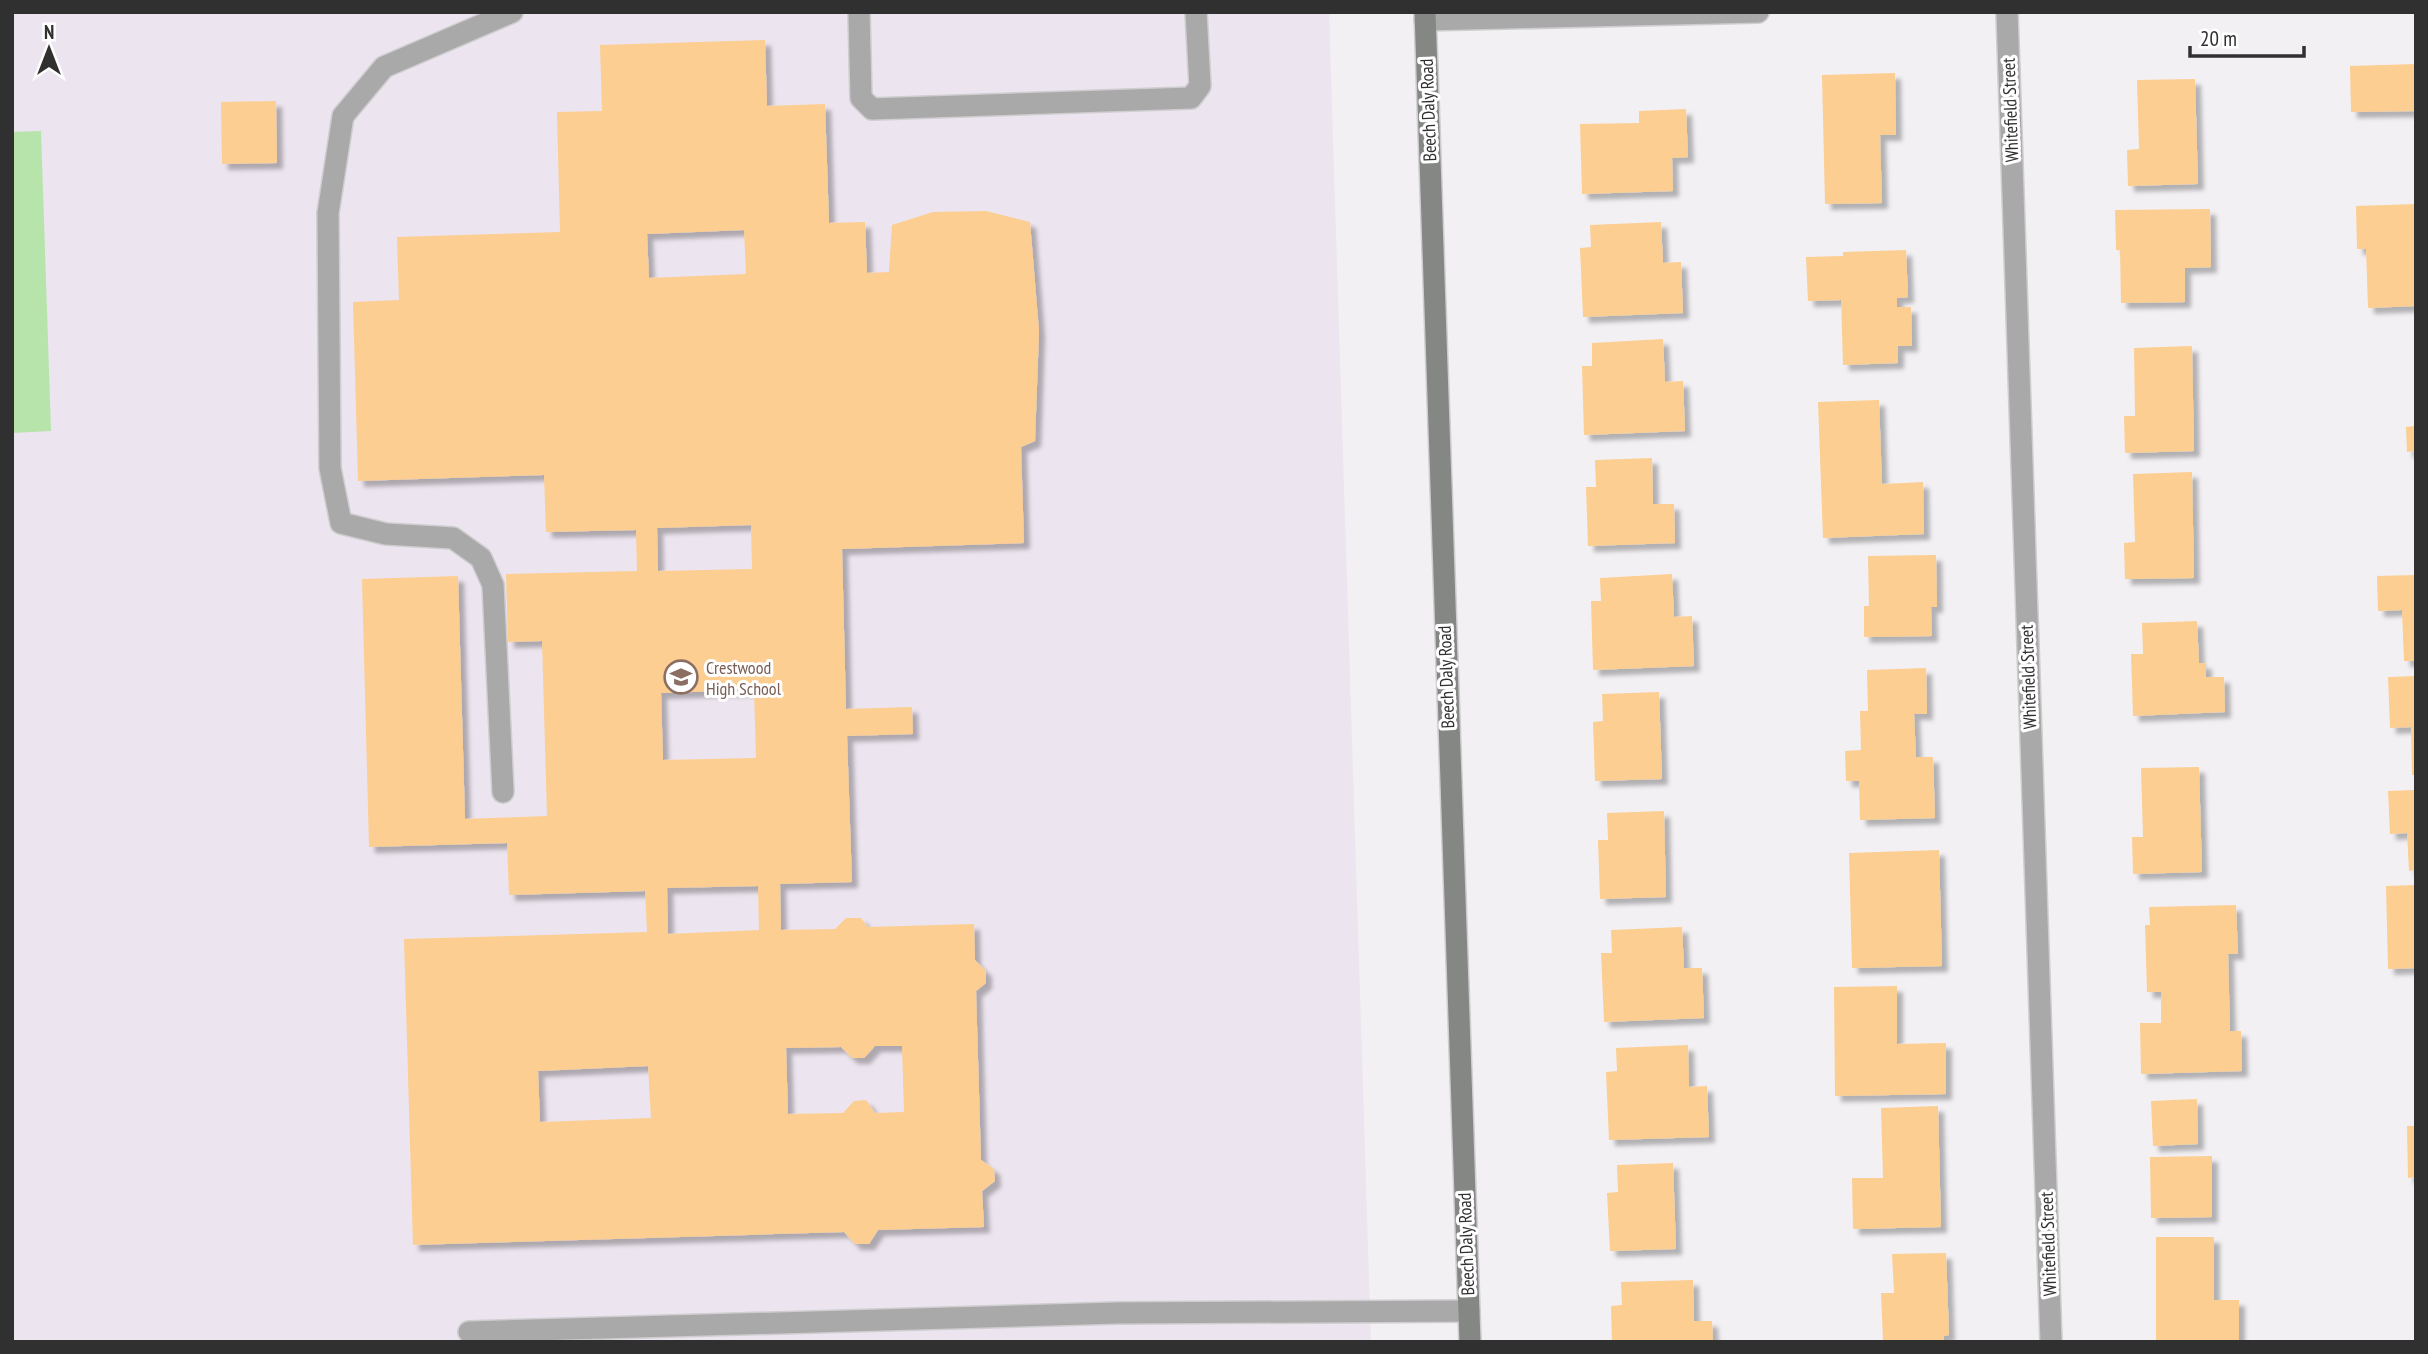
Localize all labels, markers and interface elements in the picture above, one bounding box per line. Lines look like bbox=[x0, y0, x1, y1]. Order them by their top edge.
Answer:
north arrow bbox=[14, 14, 84, 84]
scale bar bbox=[2190, 14, 2304, 58]
text: N bbox=[44, 20, 54, 44]
text: 20 m bbox=[2200, 25, 2237, 52]
street label: Whitefield Street bbox=[1997, 57, 2023, 163]
street label: Beech Daly Road bbox=[1415, 58, 1441, 162]
street label: Whitefield Street bbox=[2015, 624, 2041, 730]
street label: Beech Daly Road bbox=[1433, 625, 1459, 729]
place label: Crestwood High School bbox=[706, 656, 782, 700]
school or university icon: Crestwood High School bbox=[662, 658, 700, 696]
street label: Whitefield Street bbox=[2035, 1191, 2061, 1297]
street label: Beech Daly Road bbox=[1453, 1192, 1479, 1296]

